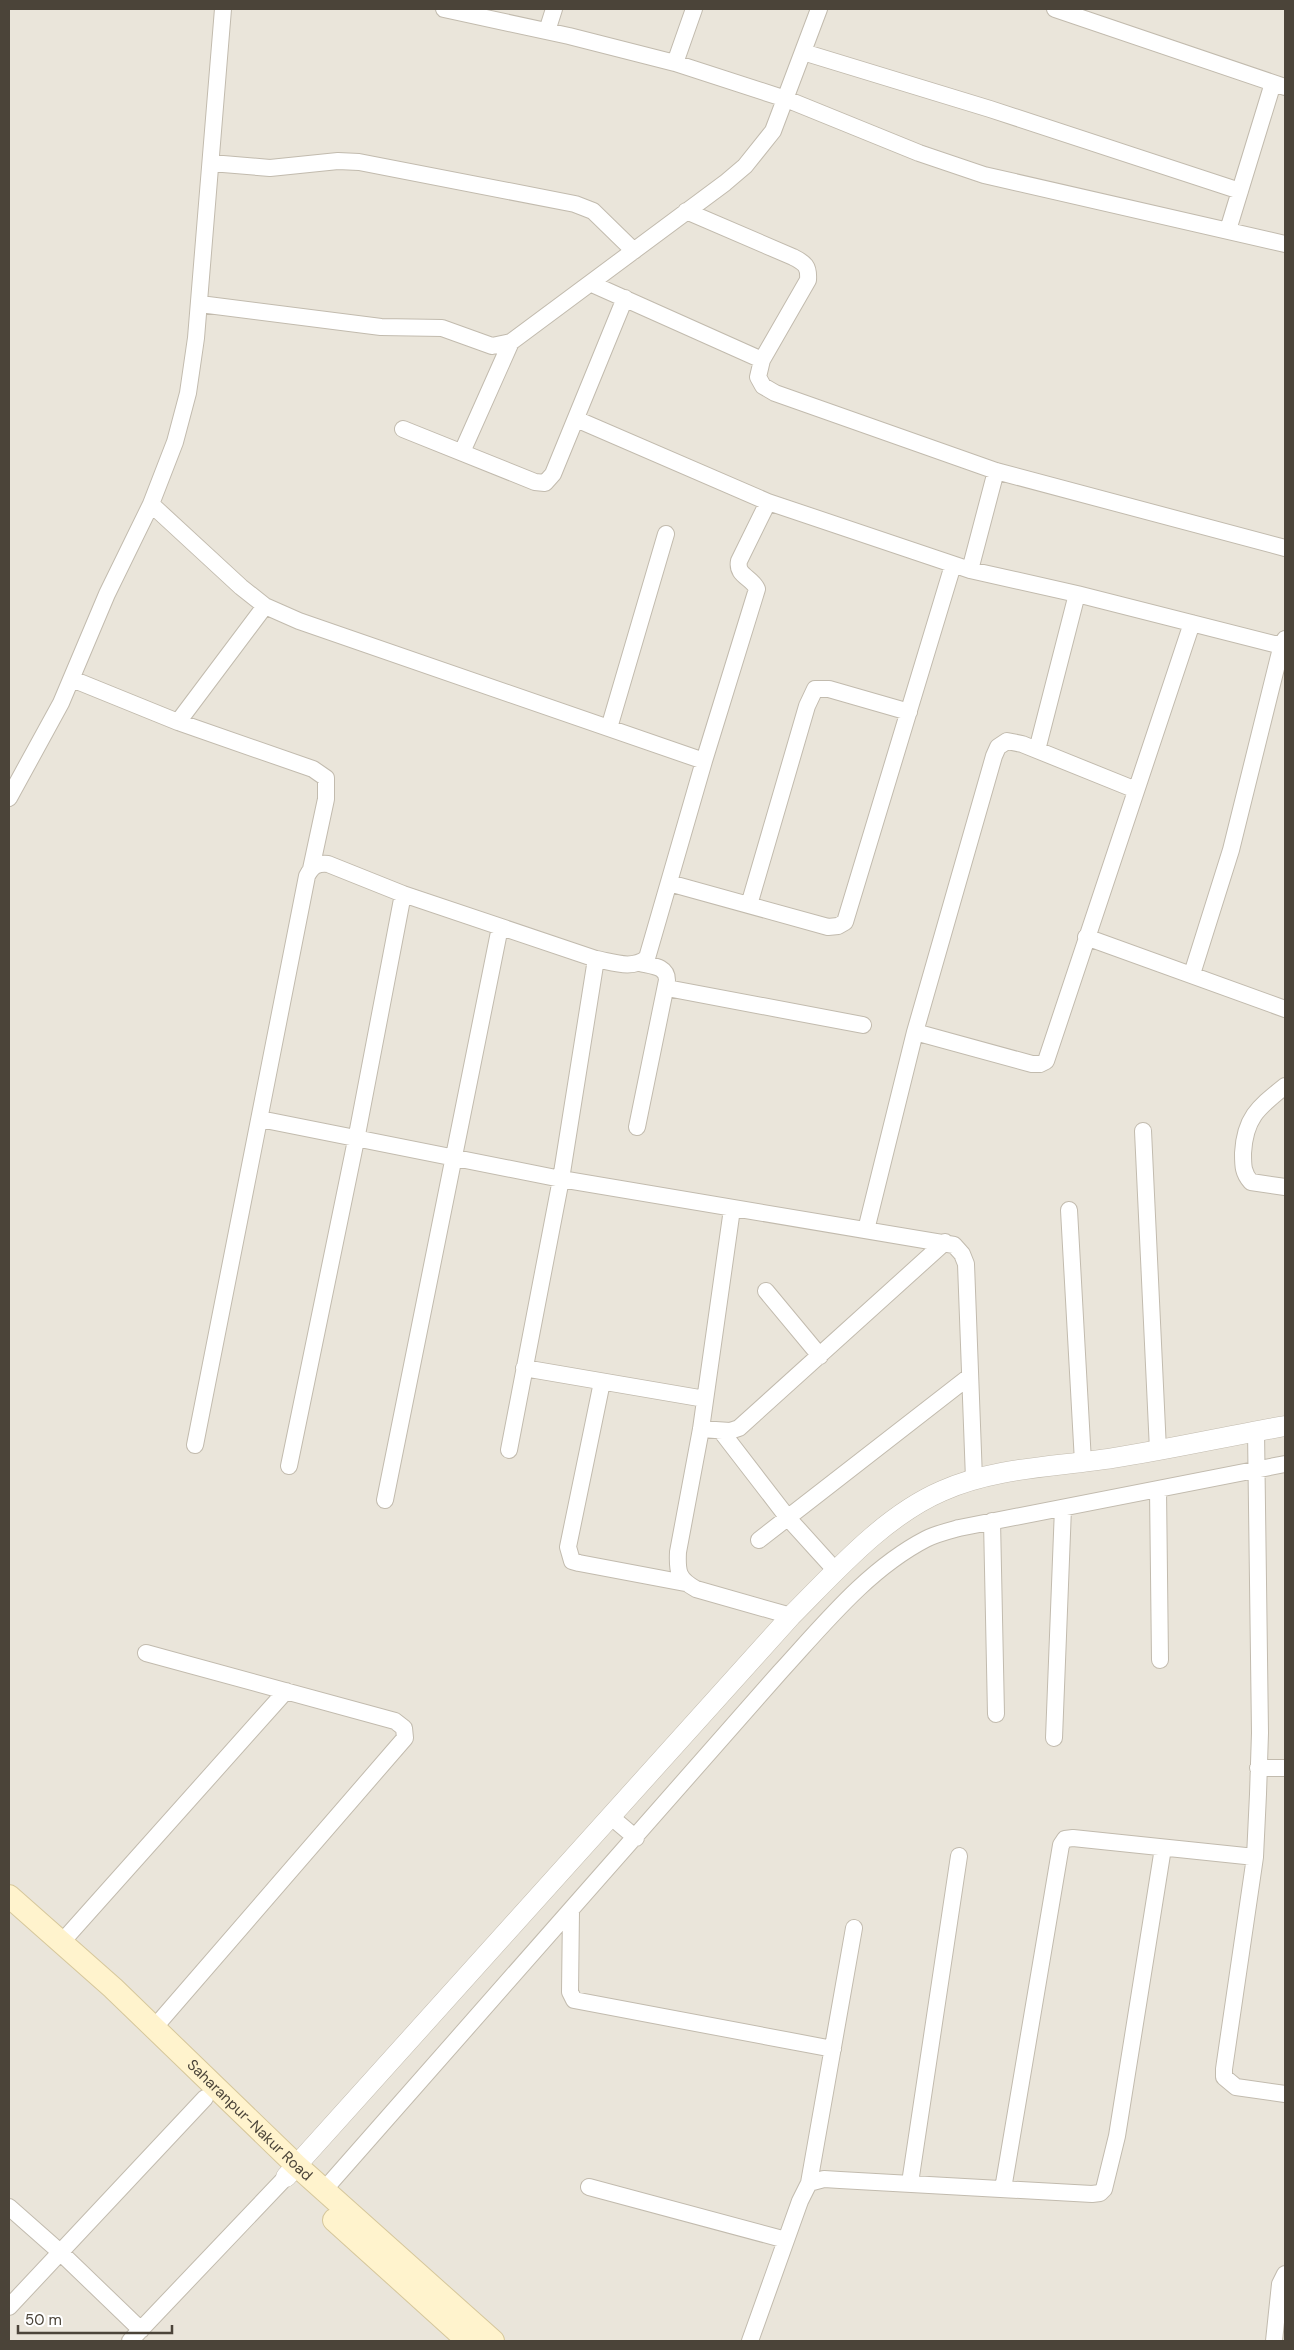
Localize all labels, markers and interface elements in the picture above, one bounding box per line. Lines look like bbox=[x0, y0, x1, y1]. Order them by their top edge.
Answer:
street label: Saharanpur-Nakur Road bbox=[183, 2055, 317, 2185]
scale bar bbox=[18, 2302, 171, 2334]
text: 50 m bbox=[25, 2310, 62, 2330]

